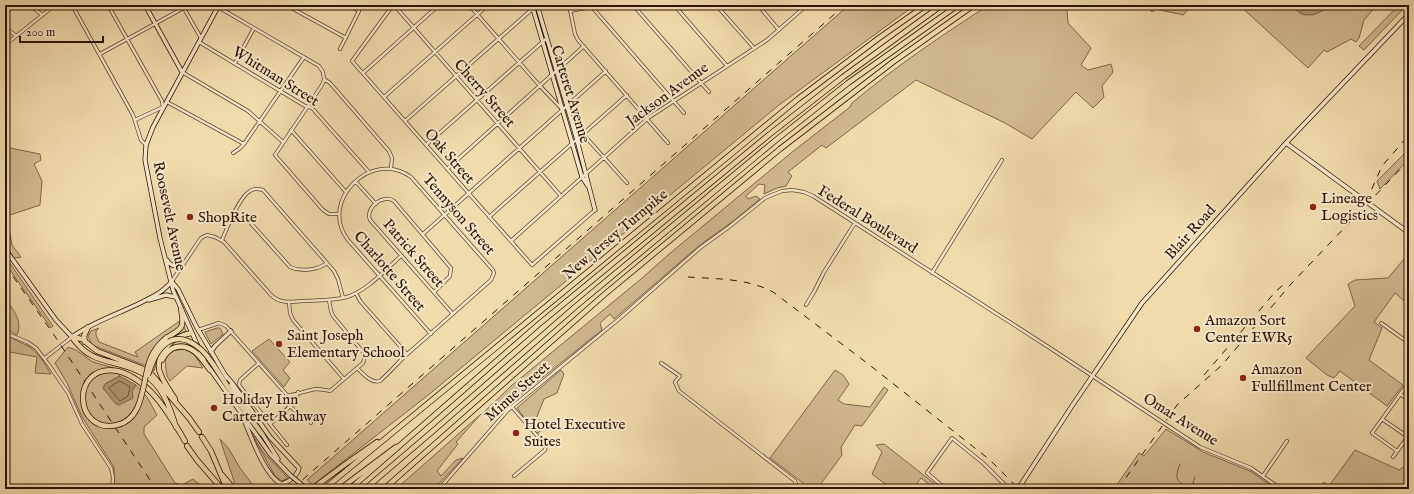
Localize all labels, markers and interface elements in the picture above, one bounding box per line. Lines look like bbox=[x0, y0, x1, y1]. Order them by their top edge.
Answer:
scale bar bbox=[20, 18, 103, 44]
text: 200 m bbox=[26, 25, 55, 40]
street label: Whitman Street bbox=[229, 42, 323, 111]
street label: Carteret Avenue bbox=[547, 43, 594, 146]
street label: Cherry Street bbox=[450, 55, 520, 131]
street label: Jackson Avenue bbox=[621, 58, 712, 132]
street label: Oak Street bbox=[420, 125, 479, 188]
street label: Roosevelt Avenue bbox=[149, 160, 190, 273]
street label: Tennyson Street bbox=[418, 170, 499, 259]
street label: Federal Boulevard bbox=[814, 181, 922, 258]
street label: New Jersey Turnpike bbox=[559, 185, 672, 284]
place label: Lineage Logistics bbox=[1321, 189, 1378, 225]
street label: Blair Road bbox=[1161, 200, 1221, 264]
marker: Lineage Logistics bbox=[1308, 202, 1318, 212]
place label: ShopRite bbox=[198, 208, 257, 227]
marker: ShopRite bbox=[185, 212, 195, 222]
street label: Patrick Street bbox=[379, 215, 449, 292]
street label: Charlotte Street bbox=[349, 227, 430, 315]
place label: Amazon Sort Center EWR5 bbox=[1204, 311, 1293, 347]
marker: Amazon Sort Center EWR5 bbox=[1192, 324, 1202, 334]
place label: Saint Joseph Elementary School bbox=[287, 326, 406, 362]
marker: Saint Joseph Elementary School bbox=[274, 339, 284, 349]
street label: Minue Street bbox=[481, 357, 554, 426]
place label: Amazon Fullfillment Center bbox=[1250, 360, 1372, 396]
marker: Amazon Fullfillment Center bbox=[1238, 373, 1248, 383]
street label: Omar Avenue bbox=[1140, 389, 1222, 450]
place label: Holiday Inn Carteret Rahway bbox=[222, 390, 327, 426]
marker: Holiday Inn Carteret Rahway bbox=[209, 403, 219, 413]
place label: Hotel Executive Suites bbox=[524, 415, 625, 451]
marker: Hotel Executive Suites bbox=[511, 428, 521, 438]

